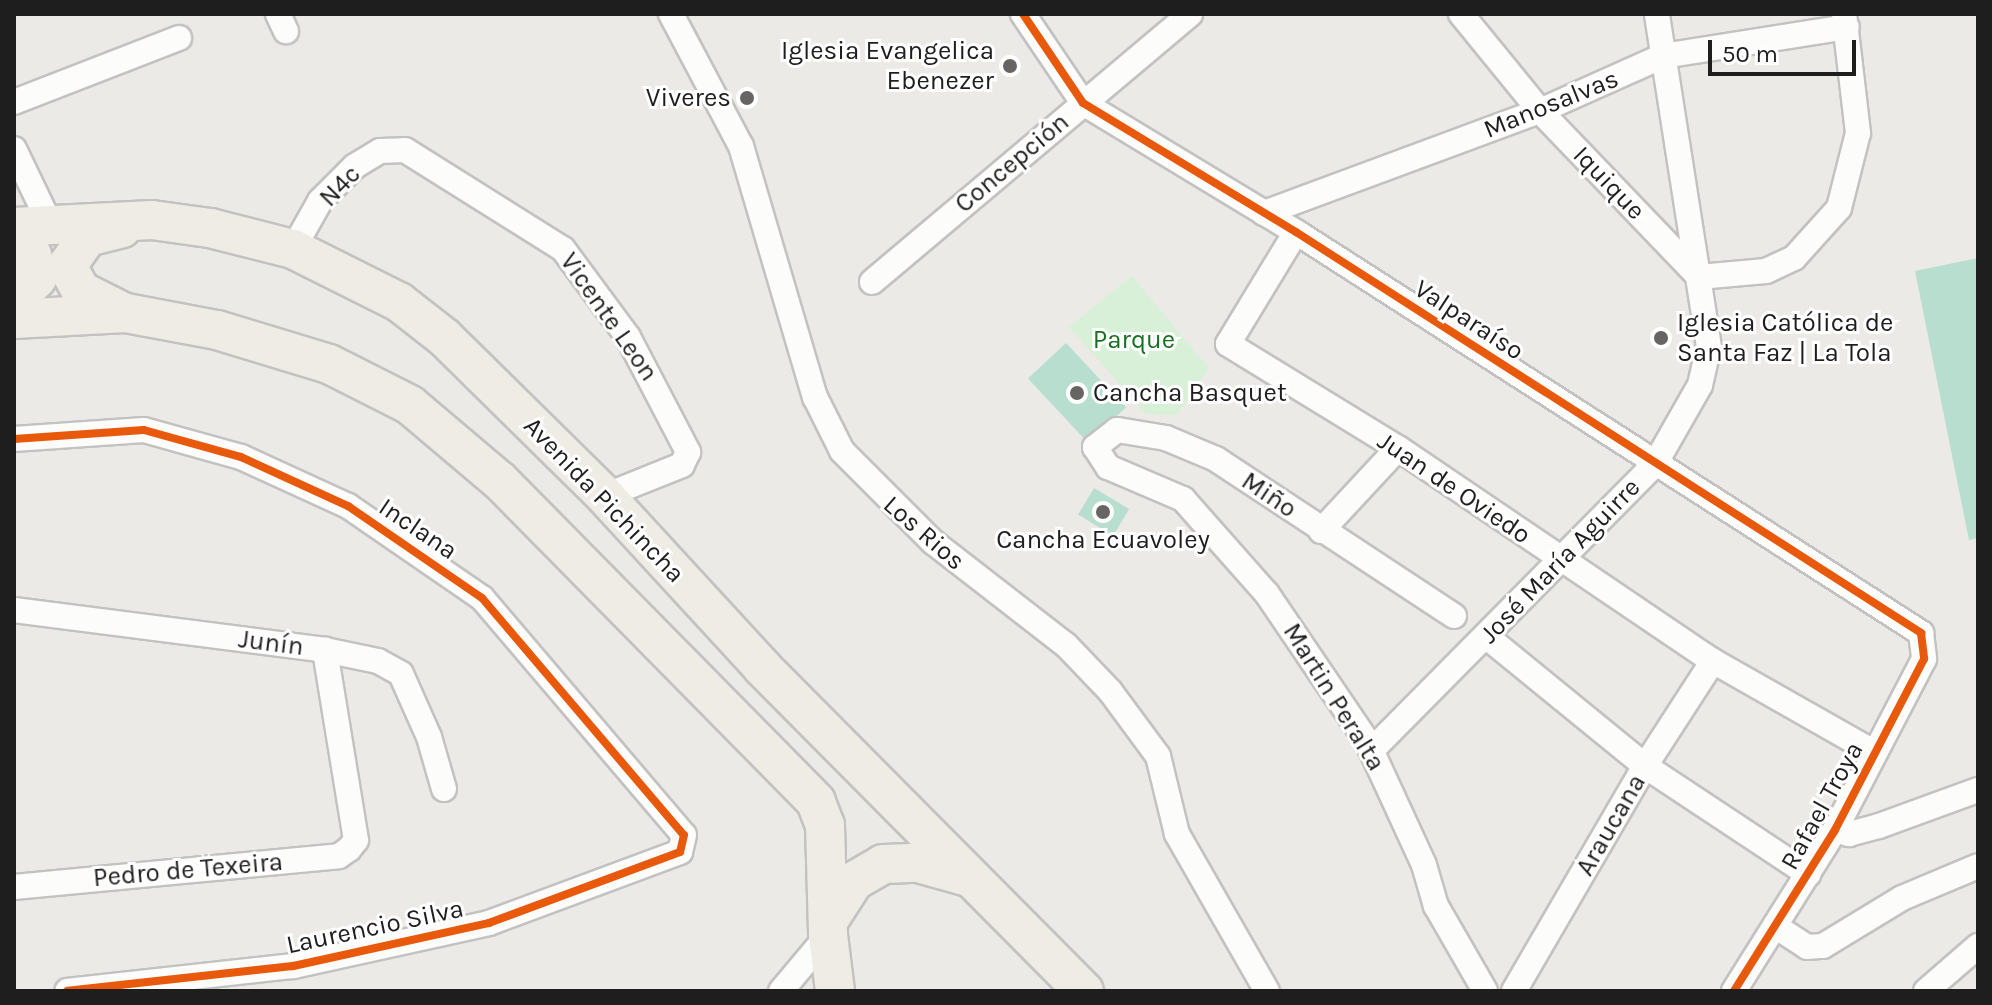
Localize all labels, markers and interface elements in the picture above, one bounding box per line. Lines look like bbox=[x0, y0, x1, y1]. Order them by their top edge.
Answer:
scale bar bbox=[1712, 24, 1860, 74]
place label: Iglesia Evangelica Ebenezer bbox=[781, 35, 994, 96]
text: 50 m bbox=[1722, 40, 1778, 68]
marker: Iglesia Evangelica Ebenezer bbox=[1001, 57, 1019, 75]
street label: Manosalvas bbox=[1479, 63, 1623, 145]
place label: Viveres bbox=[646, 82, 731, 114]
marker: Viveres bbox=[738, 89, 756, 107]
street label: Concepción bbox=[949, 106, 1075, 220]
street label: Iquique bbox=[1566, 140, 1652, 226]
street label: N4c bbox=[313, 159, 367, 213]
street label: Vicente Leon bbox=[553, 247, 665, 387]
street label: Valparaíso bbox=[1408, 273, 1530, 367]
place label: Iglesia Católica de Santa Faz | La Tola bbox=[1677, 307, 1893, 368]
park label: Parque bbox=[1093, 324, 1175, 356]
marker: Iglesia Católica de Santa Faz | La Tola bbox=[1652, 329, 1670, 347]
place label: Cancha Basquet bbox=[1093, 377, 1287, 409]
marker: Cancha Basquet bbox=[1068, 384, 1086, 402]
street label: Avenida Pichincha bbox=[517, 411, 691, 589]
street label: Juan de Oviedo bbox=[1372, 425, 1536, 551]
street label: Miño bbox=[1236, 465, 1302, 525]
street label: José María Aguirre bbox=[1473, 472, 1647, 650]
street label: Los Rios bbox=[877, 489, 971, 577]
street label: Inclana bbox=[373, 491, 463, 567]
marker: Cancha Ecuavoley bbox=[1094, 503, 1112, 521]
place label: Cancha Ecuavoley bbox=[996, 524, 1210, 556]
street label: Martin Peralta bbox=[1276, 618, 1392, 776]
street label: Junín bbox=[237, 624, 305, 662]
street label: Rafael Troya bbox=[1774, 737, 1870, 875]
street label: Araucana bbox=[1569, 769, 1653, 881]
street label: Pedro de Texeira bbox=[92, 846, 284, 894]
street label: Laurencio Silva bbox=[284, 893, 466, 961]

